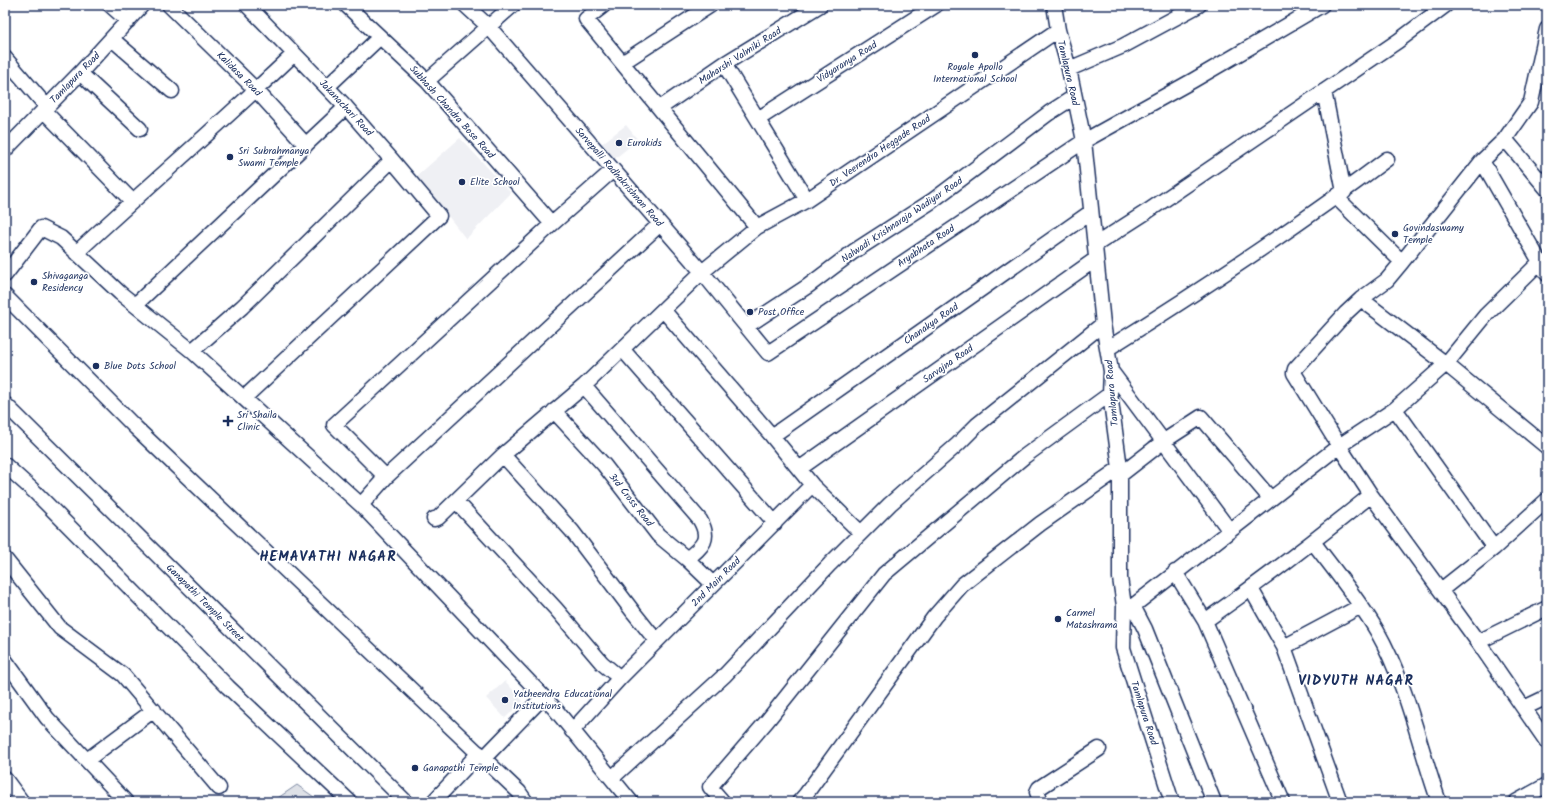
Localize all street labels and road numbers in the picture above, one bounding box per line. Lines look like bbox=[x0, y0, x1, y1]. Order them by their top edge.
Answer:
street label: Maharshi Valmiki Road bbox=[695, 23, 785, 89]
street label: Vidyaranya Road bbox=[814, 36, 881, 87]
street label: Tamlapura Road bbox=[1053, 39, 1084, 108]
street label: Tamlapura Road bbox=[46, 48, 105, 108]
street label: Kalidasa Road bbox=[213, 48, 266, 101]
street label: Subhash Chandra Bose Road bbox=[406, 62, 499, 163]
street label: Jakanachari Road bbox=[315, 76, 377, 141]
street label: Dr. Veerendra Heggade Road bbox=[826, 110, 935, 191]
street label: Sarvepalli Radhakrishnan Road bbox=[571, 124, 668, 231]
street label: Nalwadi Krishnaraja Wadiyar Road bbox=[838, 173, 967, 267]
street label: Aryabhata Road bbox=[894, 220, 959, 271]
street label: Chanakya Road bbox=[900, 298, 963, 349]
street label: Sarvajna Road bbox=[919, 340, 978, 387]
street label: Tamlapura Road bbox=[1101, 358, 1123, 427]
street label: 3rd Cross Road bbox=[605, 470, 658, 531]
street label: 2nd Main Road bbox=[688, 553, 745, 610]
street label: Ganapathi Temple Street bbox=[162, 560, 248, 646]
street label: Tamlapura Road bbox=[1126, 679, 1162, 748]

